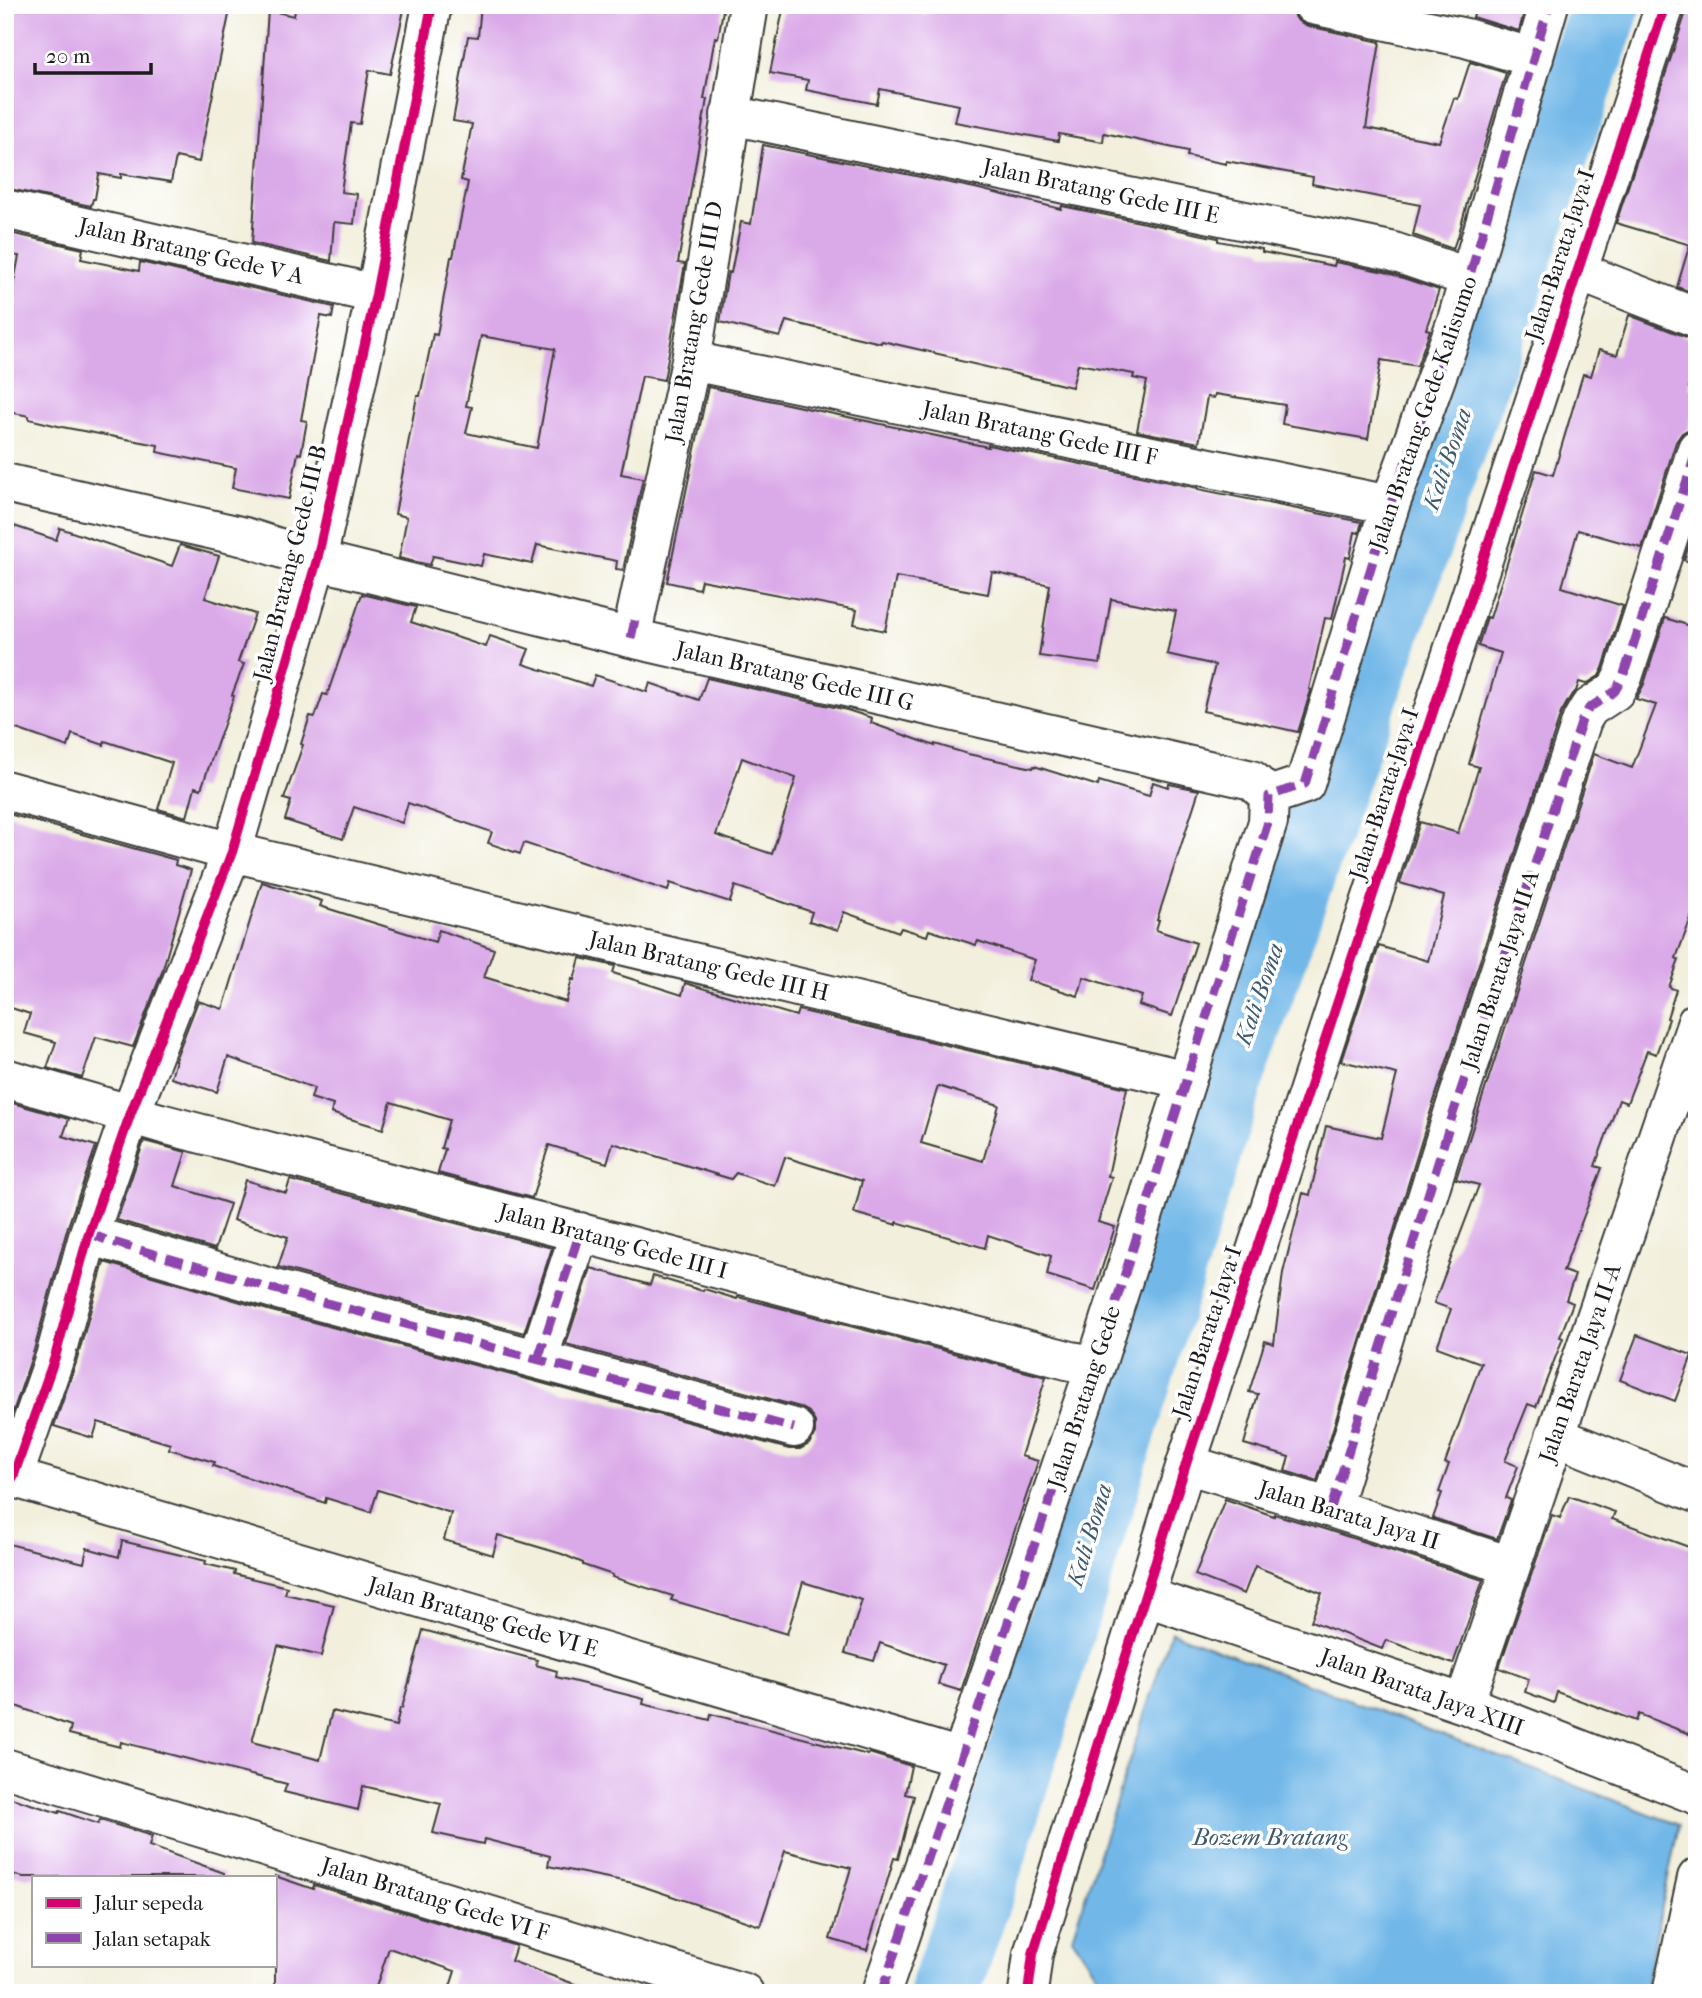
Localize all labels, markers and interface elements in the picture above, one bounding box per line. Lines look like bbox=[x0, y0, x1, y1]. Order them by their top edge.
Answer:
scale bar bbox=[35, 32, 150, 76]
text: 20 m bbox=[46, 44, 91, 68]
street label: Jalan Bratang Gede III E bbox=[978, 152, 1222, 229]
street label: Jalan Barata Jaya I bbox=[1519, 166, 1600, 346]
street label: Jalan Bratang Gede III D bbox=[659, 199, 729, 447]
street label: Jalan Bratang Gede V A bbox=[74, 212, 307, 290]
street label: Jalan Bratang Gede Kalisumo bbox=[1363, 272, 1483, 556]
street label: Jalan Bratang Gede III F bbox=[918, 394, 1160, 471]
water label: Kali Boma bbox=[1416, 404, 1477, 515]
street label: Jalan Bratang Gede III B bbox=[247, 442, 332, 686]
street label: Jalan Bratang Gede III G bbox=[671, 635, 917, 717]
street label: Jalan Barata Jaya I bbox=[1343, 705, 1424, 885]
street label: Jalan Barata Jaya II A bbox=[1454, 866, 1545, 1075]
street label: Jalan Bratang Gede III H bbox=[584, 925, 832, 1007]
water label: Kali Boma bbox=[1228, 939, 1289, 1050]
street label: Jalan Bratang Gede III I bbox=[494, 1197, 731, 1285]
street label: Jalan Barata Jaya I bbox=[1166, 1243, 1247, 1423]
street label: Jalan Barata Jaya II-A bbox=[1533, 1259, 1627, 1468]
street label: Jalan Bratang Gede bbox=[1041, 1302, 1126, 1494]
street label: Jalan Barata Jaya II bbox=[1253, 1474, 1443, 1555]
water label: Kali Boma bbox=[1060, 1480, 1118, 1592]
street label: Jalan Bratang Gede VI E bbox=[363, 1571, 601, 1663]
street label: Jalan Barata Jaya XIII bbox=[1315, 1642, 1528, 1741]
water label: Bozem Bratang bbox=[1191, 1823, 1348, 1851]
street label: Jalan Bratang Gede VI F bbox=[316, 1851, 552, 1947]
legend bbox=[32, 1876, 276, 1966]
text: Jalur sepeda bbox=[92, 1891, 203, 1915]
text: Jalan setapak bbox=[92, 1927, 211, 1951]

